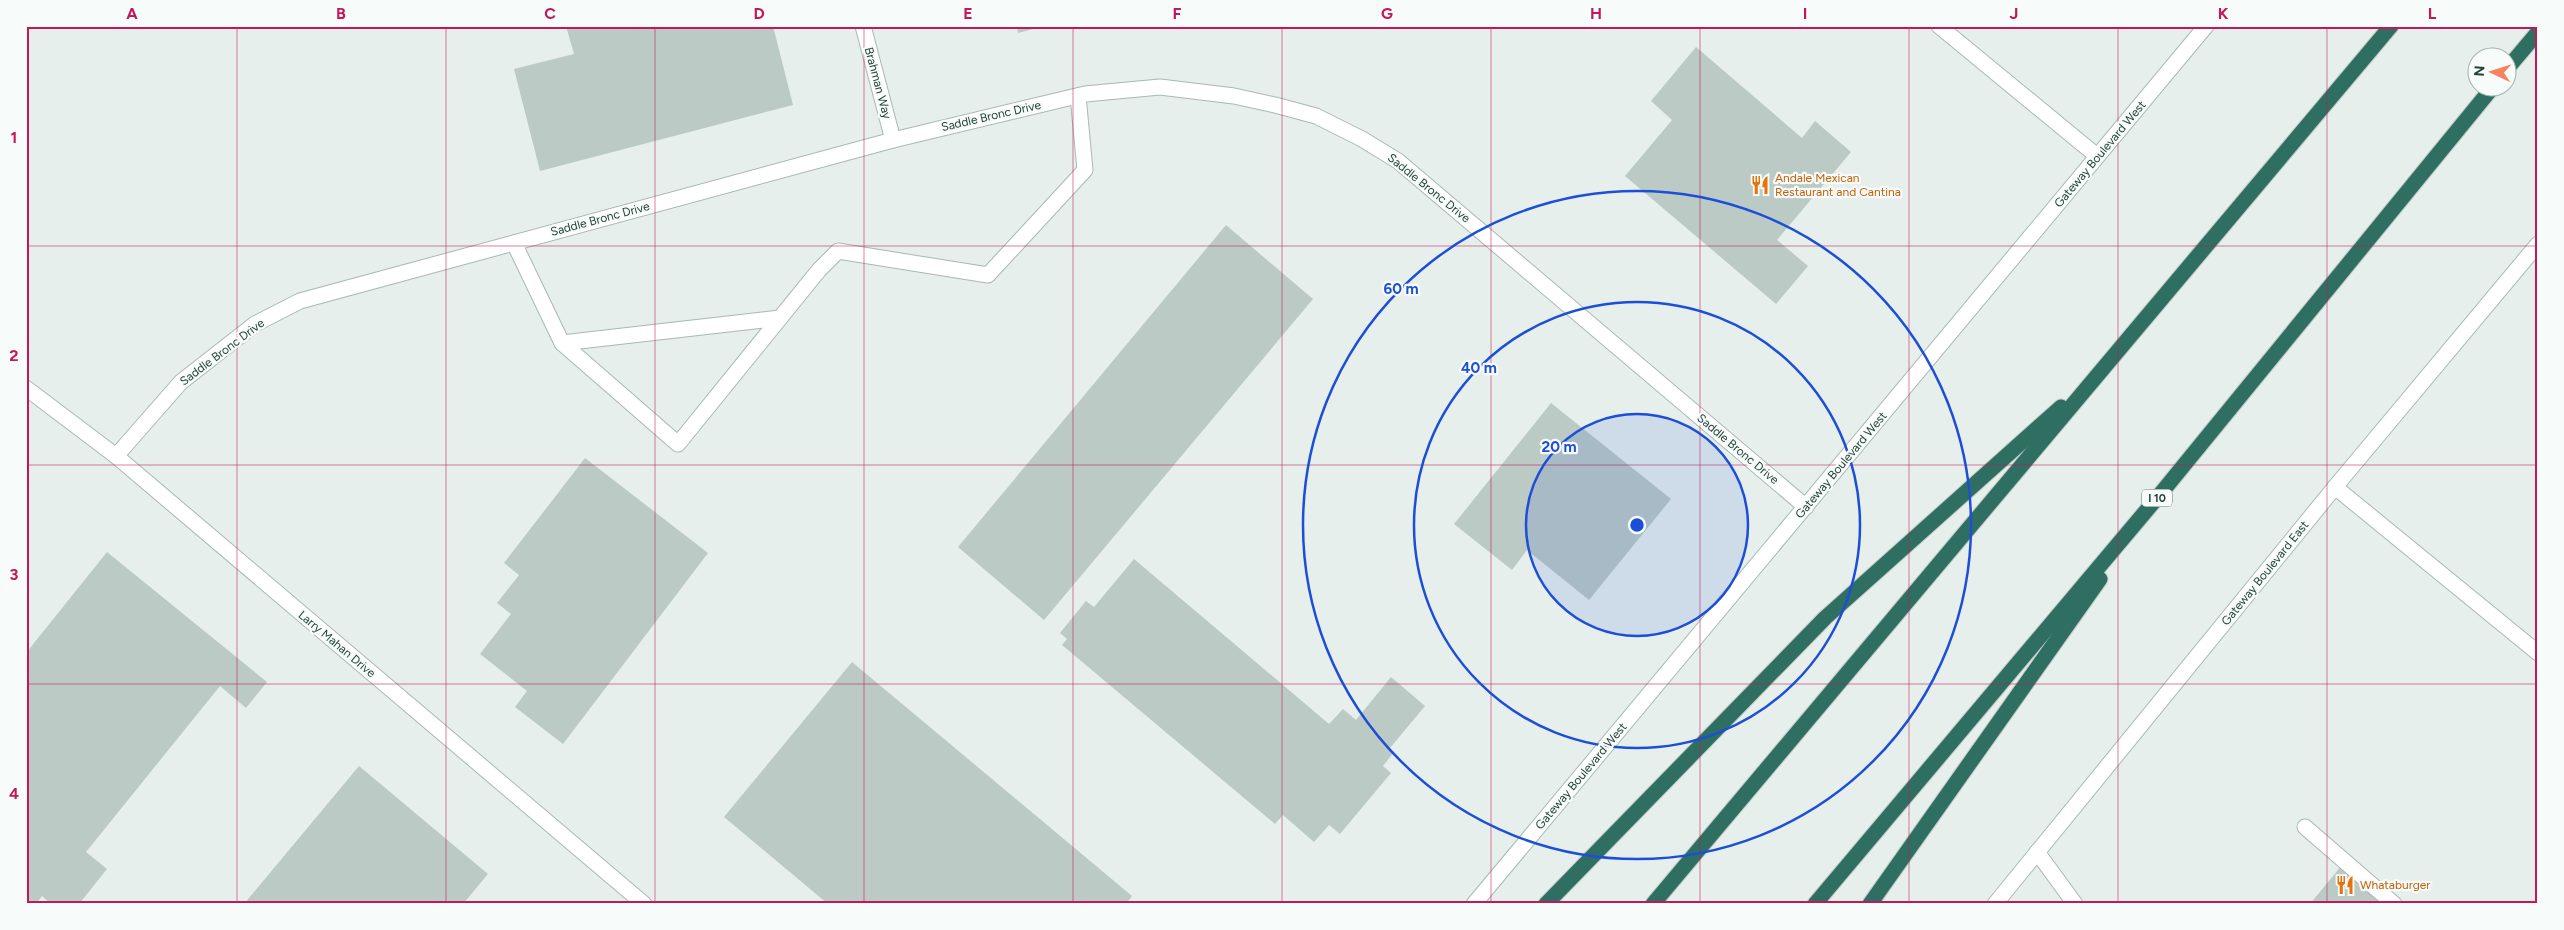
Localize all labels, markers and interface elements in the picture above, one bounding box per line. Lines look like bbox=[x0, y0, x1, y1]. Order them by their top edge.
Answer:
text: A bbox=[126, 4, 138, 23]
text: B bbox=[336, 4, 346, 23]
text: C bbox=[544, 4, 556, 23]
text: D bbox=[753, 4, 765, 23]
text: E bbox=[963, 4, 973, 23]
text: F bbox=[1173, 4, 1182, 23]
text: G bbox=[1381, 4, 1393, 23]
text: H bbox=[1590, 4, 1602, 23]
text: I bbox=[1803, 4, 1807, 23]
text: J bbox=[2010, 4, 2018, 23]
text: K bbox=[2218, 4, 2229, 23]
text: L bbox=[2428, 4, 2437, 23]
street label: Brahman Way bbox=[862, 46, 894, 121]
north arrow bbox=[2466, 48, 2516, 98]
text: N bbox=[2471, 65, 2488, 77]
street label: Saddle Bronc Drive bbox=[940, 98, 1043, 134]
street label: Gateway Boulevard West bbox=[2051, 98, 2149, 210]
text: 1 bbox=[11, 128, 17, 147]
street label: Saddle Bronc Drive bbox=[1385, 150, 1473, 226]
place label: Andale Mexican Restaurant and Cantina bbox=[1775, 171, 1901, 199]
restaurant icon: Andale Mexican Restaurant and Cantina bbox=[1749, 174, 1771, 196]
street label: Saddle Bronc Drive bbox=[549, 199, 651, 239]
text: 60 m bbox=[1383, 280, 1419, 298]
street label: Saddle Bronc Drive bbox=[177, 315, 267, 388]
text: 2 bbox=[9, 346, 19, 365]
text: 40 m bbox=[1461, 359, 1497, 377]
street label: Gateway Boulevard West bbox=[1792, 409, 1890, 521]
street label: Saddle Bronc Drive bbox=[1694, 411, 1782, 487]
text: 20 m bbox=[1541, 438, 1577, 456]
road number: I 10 bbox=[2142, 489, 2172, 506]
centre of rings bbox=[1628, 516, 1646, 534]
street label: Gateway Boulevard East bbox=[2219, 518, 2312, 628]
text: 3 bbox=[10, 565, 19, 584]
street label: Larry Mahan Drive bbox=[296, 608, 379, 681]
street label: Gateway Boulevard West bbox=[1532, 720, 1630, 832]
text: 4 bbox=[9, 784, 19, 803]
restaurant icon: Whataburger bbox=[2334, 874, 2356, 896]
place label: Whataburger bbox=[2360, 878, 2430, 892]

